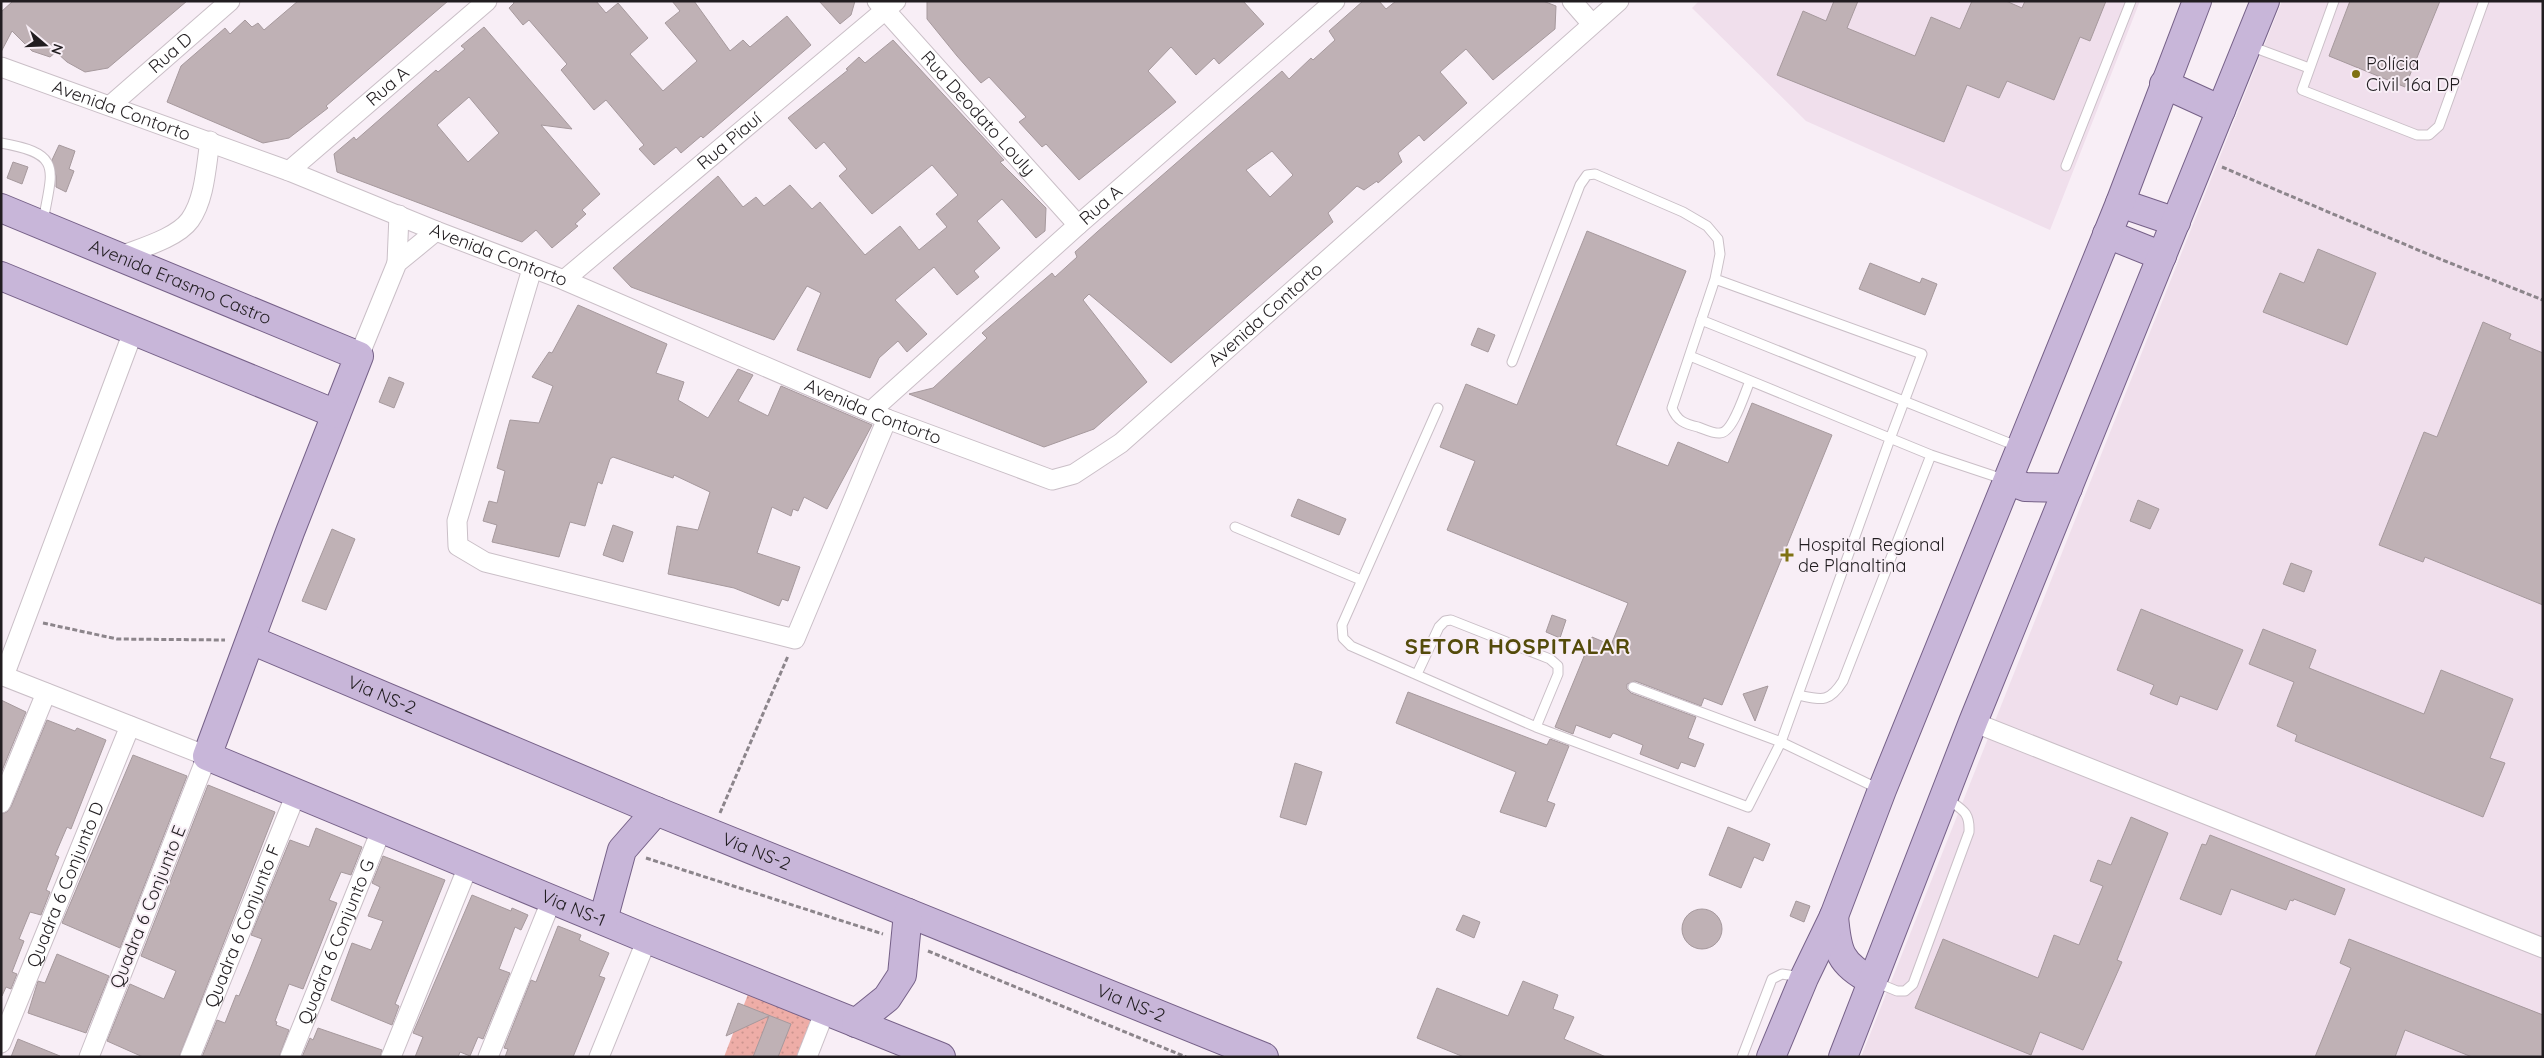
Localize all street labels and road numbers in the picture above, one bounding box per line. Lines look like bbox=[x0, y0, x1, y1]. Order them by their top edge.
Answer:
street label: Rua D bbox=[143, 27, 197, 78]
street label: Rua Deodato Louly bbox=[916, 46, 1040, 180]
street label: Rua A bbox=[361, 61, 414, 111]
street label: Avenida Contorto bbox=[49, 74, 194, 146]
street label: Rua Piauí bbox=[692, 107, 766, 174]
street label: Rua A bbox=[1074, 180, 1127, 230]
street label: Avenida Contorto bbox=[427, 218, 571, 291]
street label: Avenida Erasmo Castro bbox=[86, 234, 275, 330]
street label: Avenida Contorto bbox=[1203, 257, 1327, 371]
street label: Avenida Contorto bbox=[801, 373, 945, 449]
street label: Via NS-2 bbox=[344, 670, 420, 719]
street label: Quadra 6 Conjunto D bbox=[21, 798, 109, 971]
street label: Quadra 6 Conjunto E bbox=[104, 822, 191, 992]
street label: Via NS-2 bbox=[719, 827, 794, 875]
street label: Quadra 6 Conjunto F bbox=[199, 841, 285, 1011]
street label: Quadra 6 Conjunto G bbox=[292, 856, 379, 1028]
street label: Via NS-1 bbox=[538, 884, 609, 932]
street label: Via NS-2 bbox=[1094, 979, 1169, 1027]

